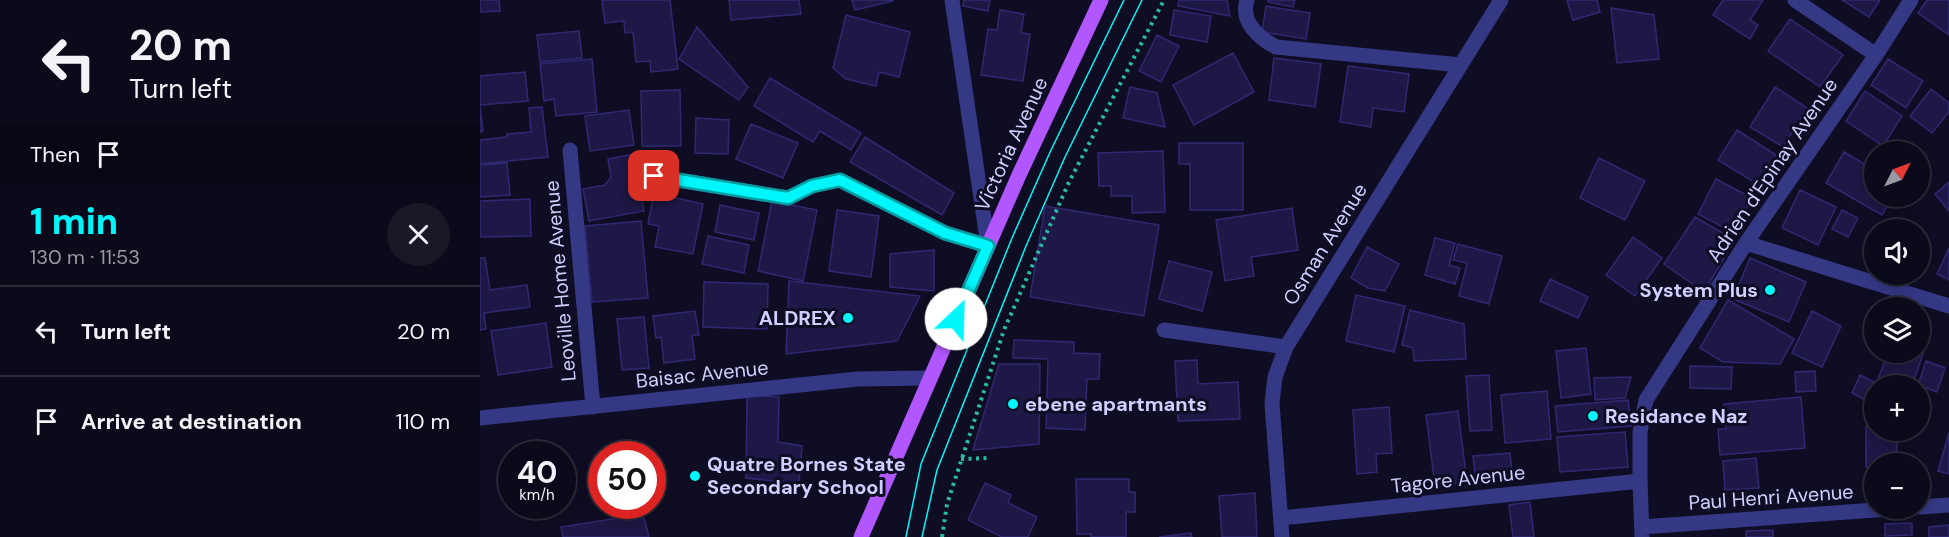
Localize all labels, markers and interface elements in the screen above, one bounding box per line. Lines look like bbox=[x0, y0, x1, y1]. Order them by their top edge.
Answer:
text: 20 m bbox=[129, 18, 232, 73]
icon: left bbox=[30, 24, 108, 102]
text: Turn left bbox=[129, 71, 232, 106]
street label: Victoria Avenue bbox=[969, 73, 1053, 215]
street label: Adrien d'Epinay Avenue bbox=[1701, 73, 1843, 267]
icon: arrive bbox=[92, 138, 125, 171]
text: Then bbox=[30, 140, 80, 169]
north arrow bbox=[1864, 141, 1930, 207]
map controls bbox=[1864, 141, 1930, 519]
pin bbox=[628, 150, 679, 201]
icon: arrive bbox=[637, 159, 670, 192]
street label: Osman Avenue bbox=[1277, 178, 1373, 310]
street label: Leoville Home Avenue bbox=[538, 179, 582, 383]
text: 1 min bbox=[30, 198, 118, 245]
button: close bbox=[387, 203, 450, 266]
button: sound bbox=[1864, 219, 1930, 285]
text: 130 m · 11:53 bbox=[30, 244, 140, 270]
place label: System Plus bbox=[1639, 277, 1758, 303]
marker: System Plus bbox=[1763, 283, 1777, 297]
position arrow bbox=[924, 287, 988, 351]
button: layers bbox=[1864, 297, 1930, 363]
place label: ALDREX bbox=[759, 305, 836, 331]
marker: ALDREX bbox=[841, 311, 855, 325]
icon: left bbox=[30, 315, 63, 348]
text: Turn left bbox=[81, 317, 171, 346]
text: 20 m bbox=[397, 317, 450, 346]
street label: Baisac Avenue bbox=[634, 354, 770, 394]
button: + bbox=[1864, 375, 1930, 441]
place label: ebene apartmants bbox=[1025, 391, 1207, 417]
marker: ebene apartmants bbox=[1006, 397, 1020, 411]
place label: Residance Naz bbox=[1605, 403, 1747, 429]
icon: arrive bbox=[30, 405, 63, 438]
text: Arrive at destination bbox=[81, 407, 302, 436]
text: 110 m bbox=[396, 407, 450, 436]
marker: Residance Naz bbox=[1586, 409, 1600, 423]
speed limit sign: 50 bbox=[588, 441, 666, 519]
place label: Quatre Bornes State Secondary School bbox=[707, 451, 906, 500]
text: 40 bbox=[517, 453, 557, 492]
button: − bbox=[1864, 453, 1930, 519]
street label: Tagore Avenue bbox=[1390, 459, 1526, 499]
marker: Quatre Bornes State Secondary School bbox=[688, 469, 702, 483]
street label: Paul Henri Avenue bbox=[1688, 478, 1854, 516]
text: km/h bbox=[519, 485, 555, 505]

